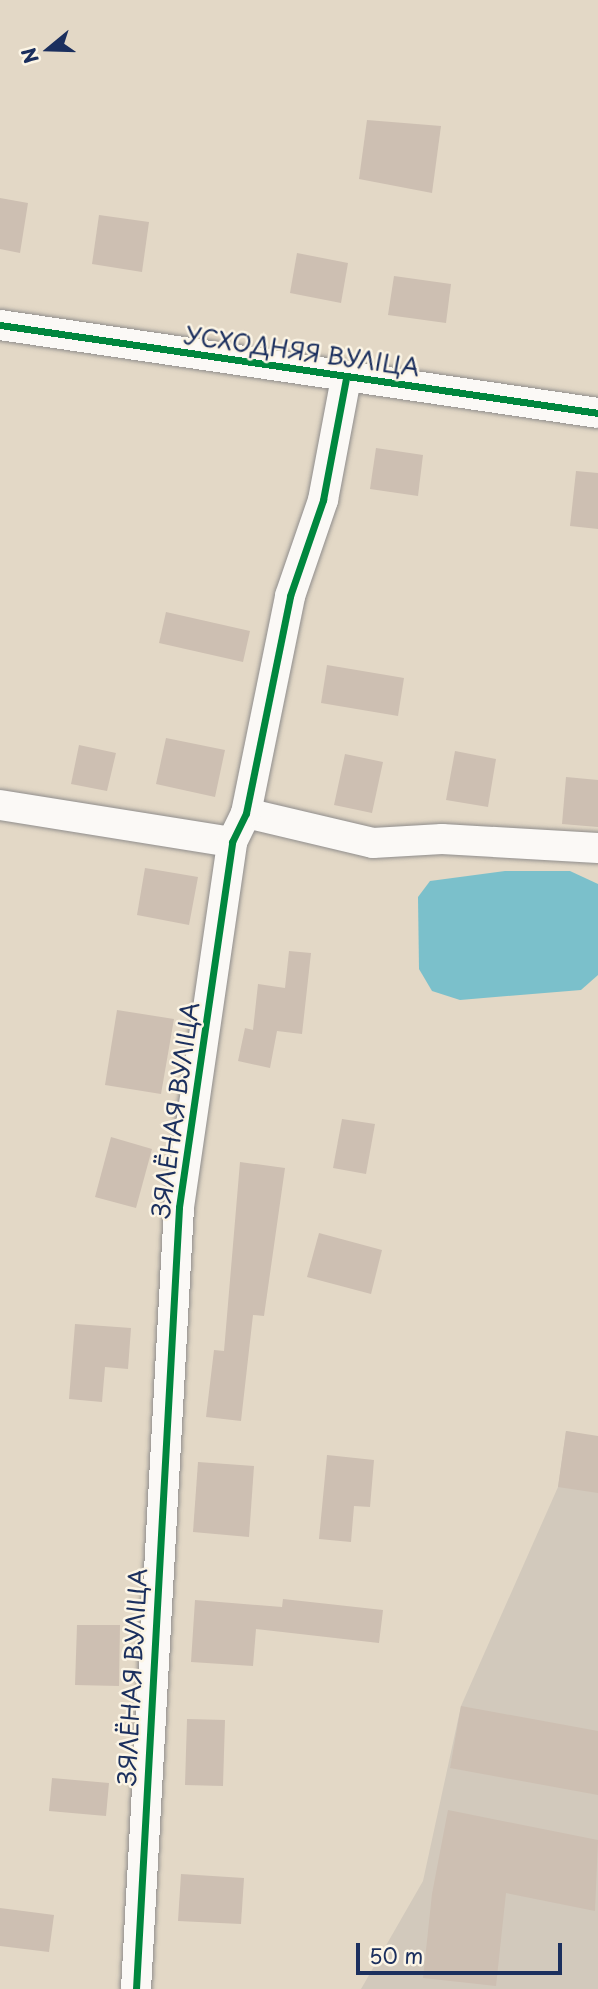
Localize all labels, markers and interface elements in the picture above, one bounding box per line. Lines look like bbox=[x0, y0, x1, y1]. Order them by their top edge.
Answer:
north arrow bbox=[14, 14, 84, 84]
text: N bbox=[13, 44, 45, 68]
street label: УСХОДНЯЯ ВУЛІЦА bbox=[181, 320, 423, 382]
street label: ЗЯЛЁНАЯ ВУЛІЦА bbox=[146, 1000, 204, 1220]
street label: ЗЯЛЁНАЯ ВУЛІЦА bbox=[112, 1567, 152, 1787]
scale bar bbox=[360, 1930, 566, 1974]
text: 50 m bbox=[369, 1939, 423, 1971]

